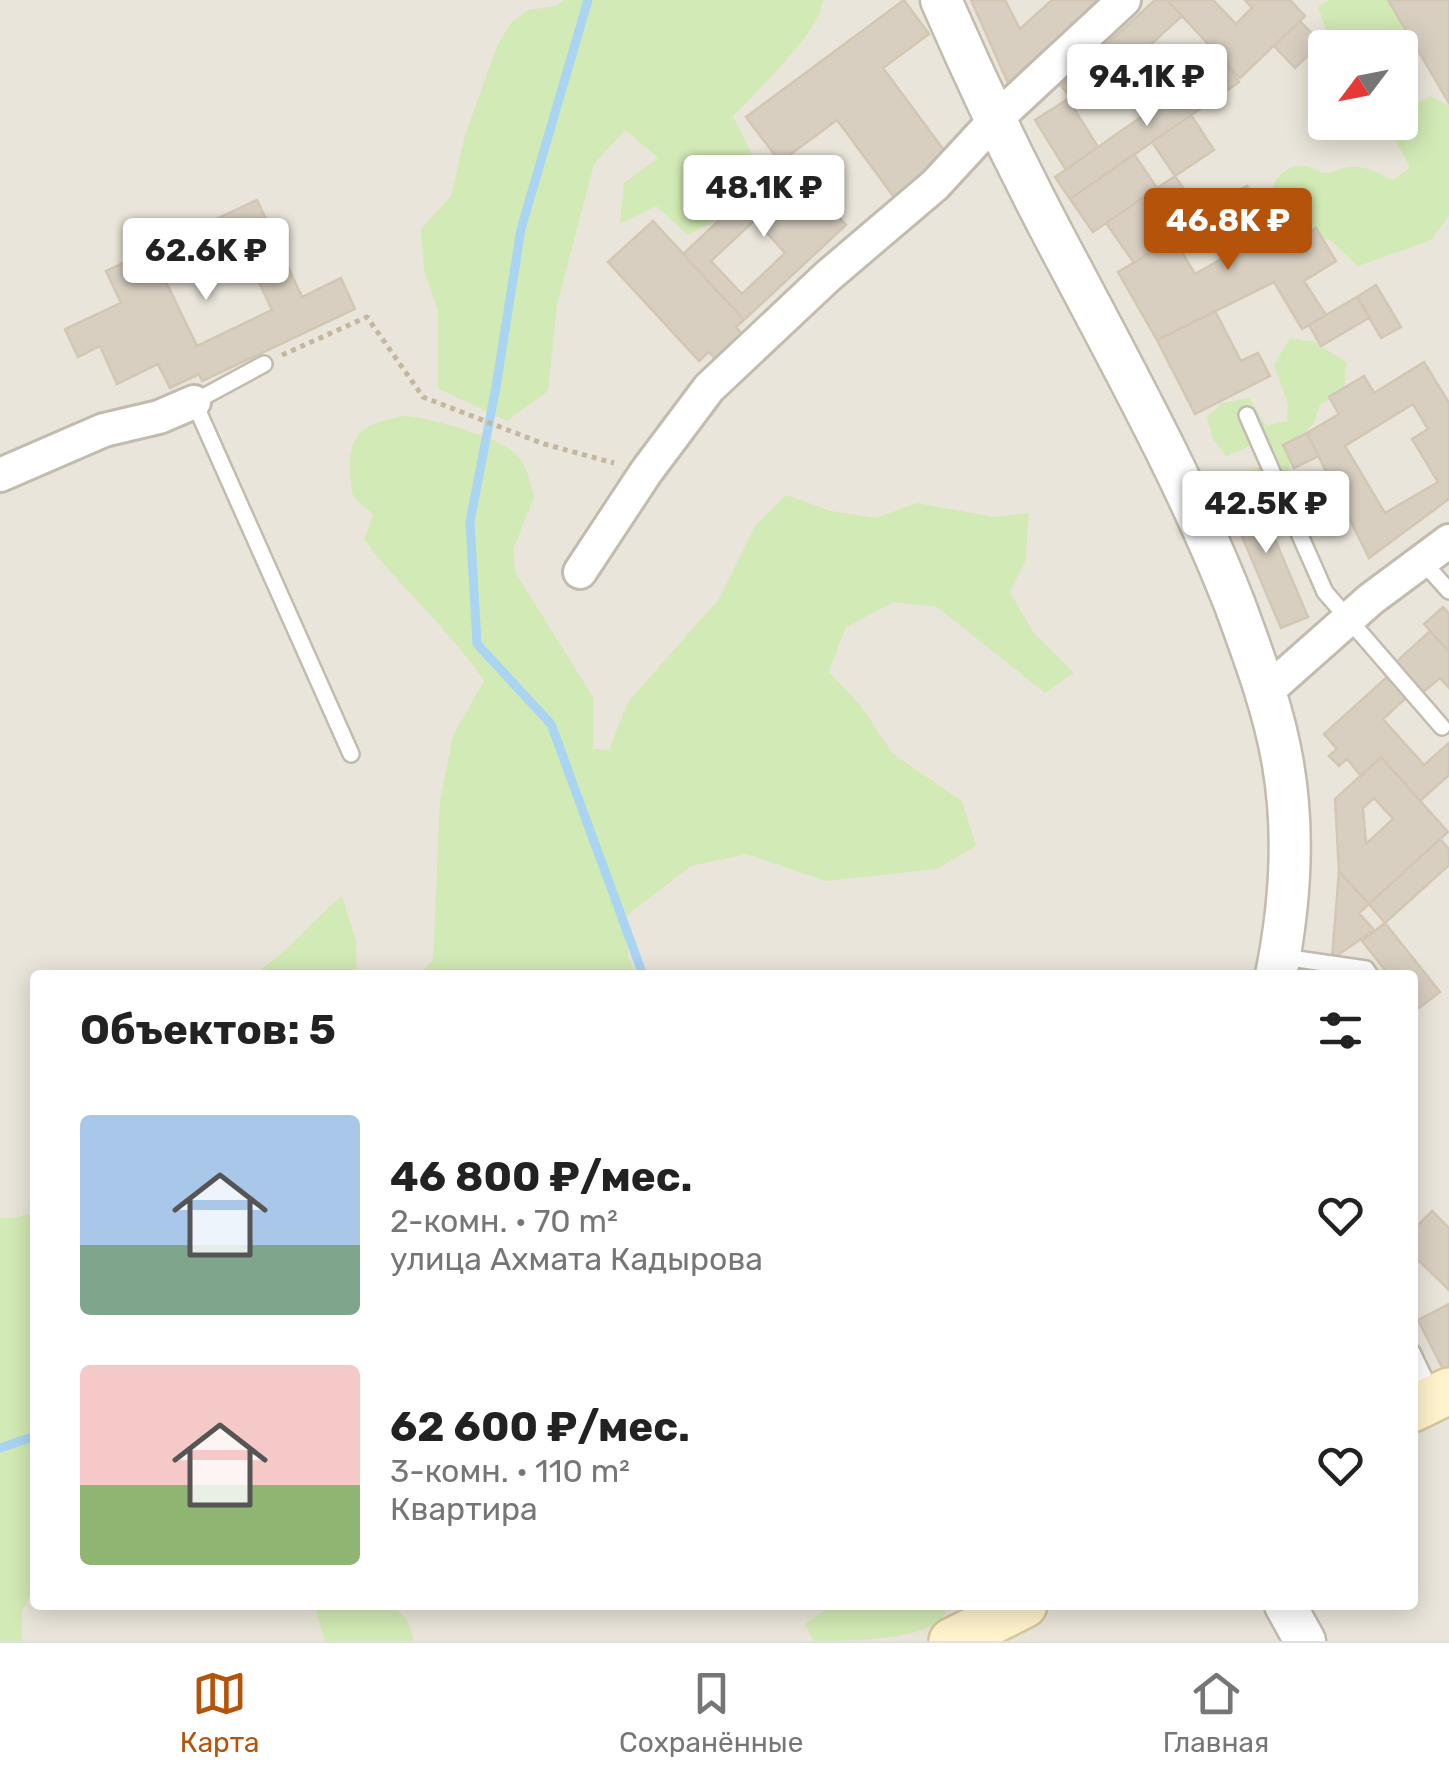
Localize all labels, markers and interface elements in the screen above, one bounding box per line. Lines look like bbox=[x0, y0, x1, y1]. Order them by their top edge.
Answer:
north arrow bbox=[1308, 30, 1418, 140]
map controls bbox=[1308, 30, 1418, 140]
pin: 94.1K ₽ bbox=[1055, 44, 1239, 129]
text: 94.1K ₽ bbox=[1089, 57, 1205, 95]
pin: 48.1K ₽ bbox=[672, 155, 856, 240]
text: 48.1K ₽ bbox=[705, 168, 823, 206]
pin: 46.8K ₽ bbox=[1136, 188, 1320, 273]
text: 46.8K ₽ bbox=[1166, 201, 1290, 239]
pin: 62.6K ₽ bbox=[114, 218, 298, 303]
text: 62.6K ₽ bbox=[145, 231, 267, 269]
pin: 42.5K ₽ bbox=[1174, 471, 1358, 556]
text: 42.5K ₽ bbox=[1204, 484, 1328, 522]
icon: filters bbox=[1313, 1003, 1368, 1058]
text: Объектов: 5 bbox=[80, 1005, 336, 1055]
text: 46 800 ₽/мес. bbox=[390, 1152, 693, 1202]
icon: home bbox=[160, 1155, 280, 1275]
icon: heart bbox=[1313, 1188, 1368, 1243]
text: 2-комн. · 70 m² bbox=[390, 1202, 618, 1240]
text: улица Ахмата Кадырова bbox=[390, 1240, 763, 1278]
text: 62 600 ₽/мес. bbox=[390, 1402, 690, 1452]
icon: home bbox=[160, 1405, 280, 1525]
icon: heart bbox=[1313, 1438, 1368, 1493]
text: 3-комн. · 110 m² bbox=[390, 1452, 630, 1490]
text: Квартира bbox=[390, 1490, 538, 1528]
tab: Карта bbox=[180, 1666, 260, 1759]
tab: Сохранённые bbox=[619, 1666, 803, 1759]
tab: Главная bbox=[1163, 1666, 1269, 1759]

